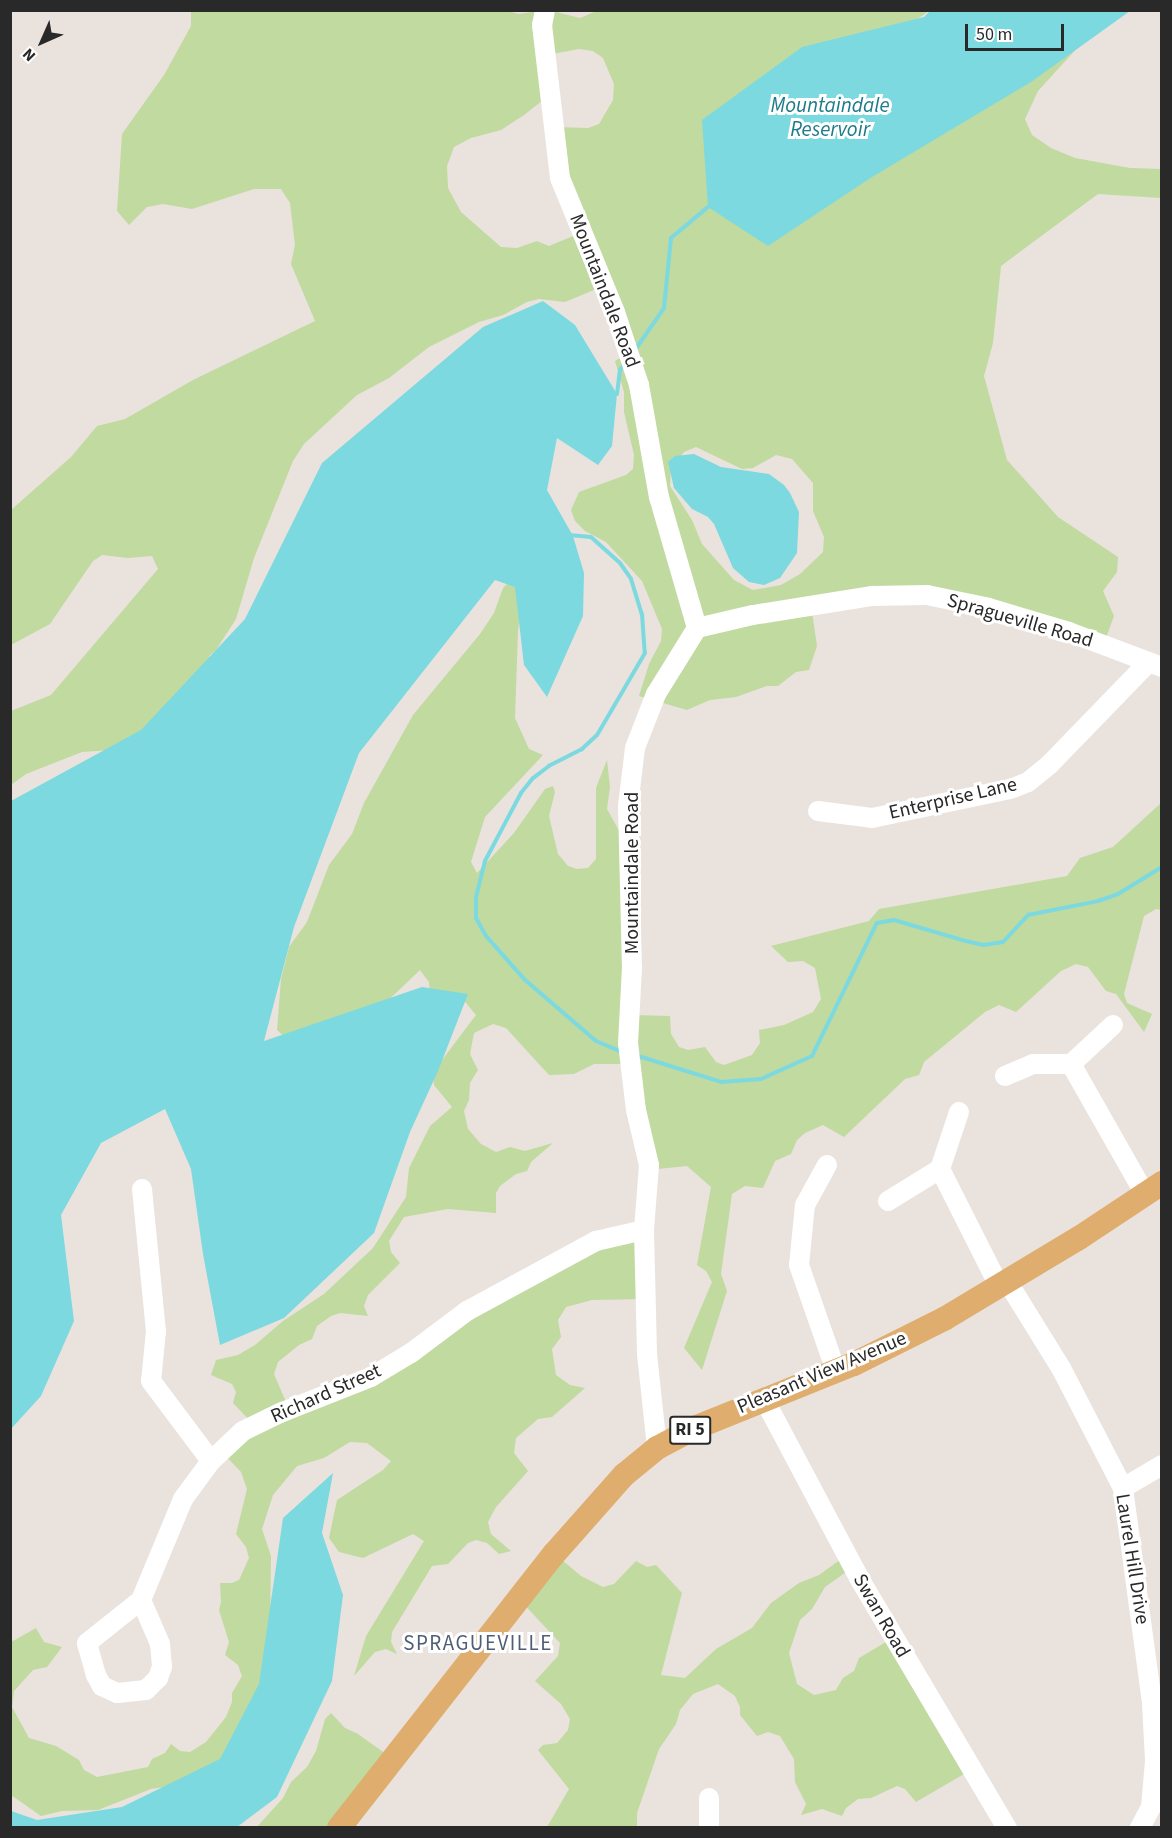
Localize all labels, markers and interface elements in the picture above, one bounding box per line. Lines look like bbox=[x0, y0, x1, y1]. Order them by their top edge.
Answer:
north arrow bbox=[12, 12, 72, 72]
scale bar bbox=[968, 12, 1067, 50]
text: 50 m bbox=[976, 22, 1012, 47]
text: N bbox=[18, 43, 41, 66]
water label: Mountaindale Reservoir bbox=[770, 92, 890, 142]
street label: Mountaindale Road bbox=[564, 211, 644, 371]
street label: Spragueville Road bbox=[944, 589, 1096, 653]
street label: Enterprise Lane bbox=[887, 773, 1019, 825]
street label: Mountaindale Road bbox=[620, 792, 644, 954]
street label: Pleasant View Avenue bbox=[734, 1326, 910, 1420]
street label: Richard Street bbox=[267, 1359, 385, 1429]
road number: RI 5 bbox=[669, 1415, 711, 1445]
street label: Laurel Hill Drive bbox=[1110, 1492, 1154, 1626]
street label: Swan Road bbox=[847, 1570, 915, 1662]
district label: SPRAGUEVILLE bbox=[403, 1630, 553, 1656]

